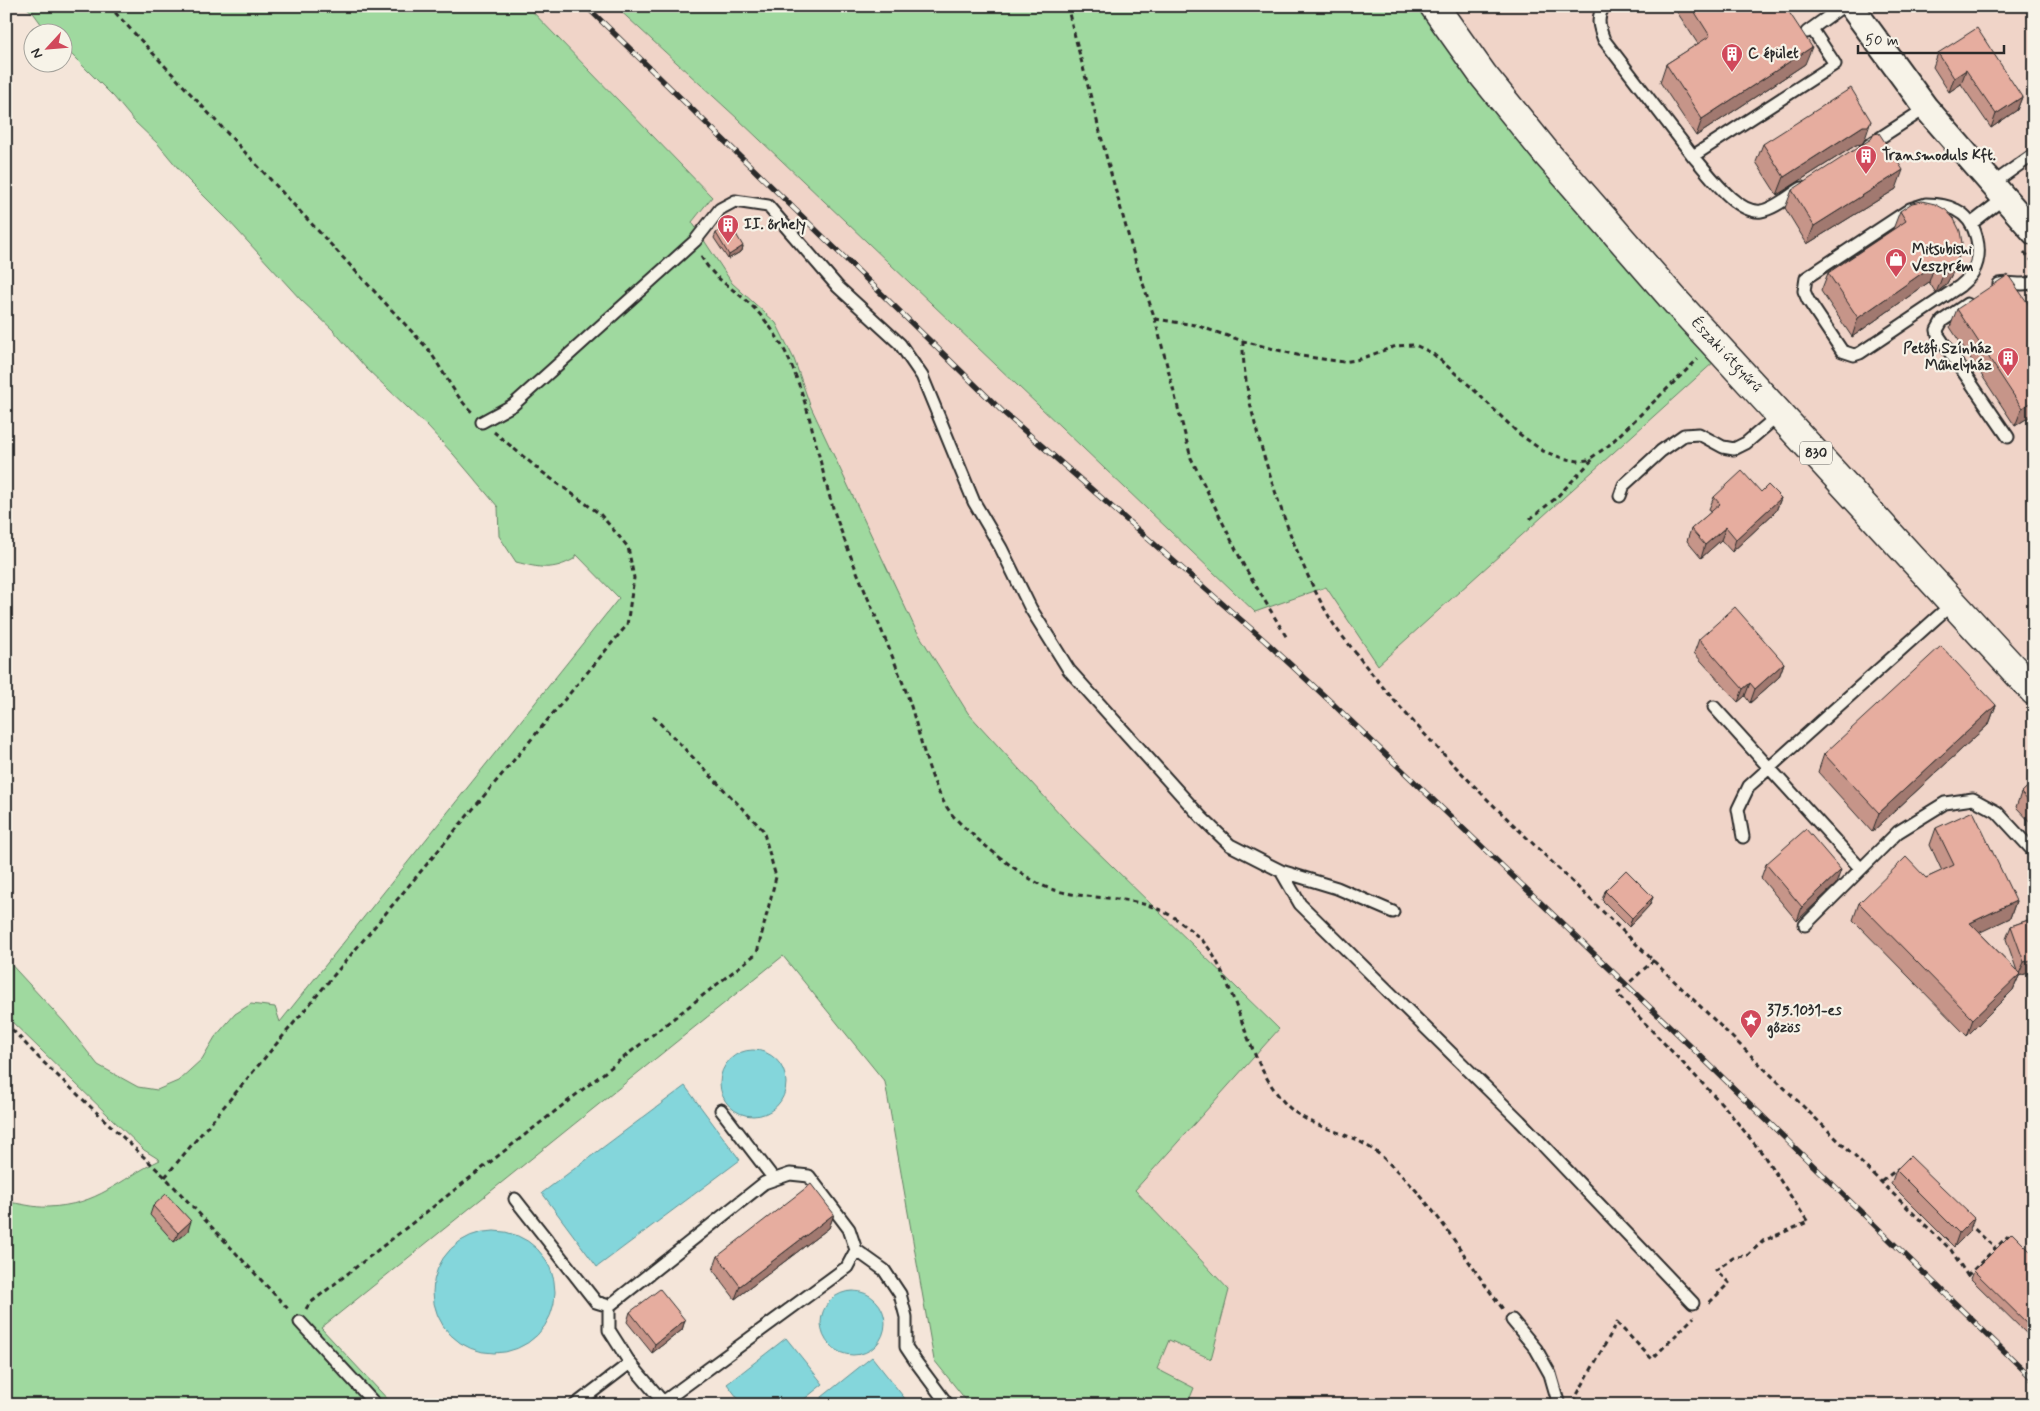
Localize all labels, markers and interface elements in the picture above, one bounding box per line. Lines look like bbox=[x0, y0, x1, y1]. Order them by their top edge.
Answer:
north arrow bbox=[22, 22, 72, 72]
scale bar bbox=[1858, 22, 2004, 54]
text: 50 m bbox=[1865, 31, 1899, 51]
building icon: C épület bbox=[1720, 42, 1744, 73]
place label: C épület bbox=[1748, 44, 1799, 64]
text: N bbox=[27, 45, 47, 61]
building icon: Transmoduls Kft. bbox=[1854, 144, 1878, 175]
place label: Transmoduls Kft. bbox=[1882, 146, 1996, 166]
building icon: II. őrhely bbox=[716, 213, 740, 244]
place label: II. őrhely bbox=[744, 215, 806, 235]
place label: Mitsubishi Veszprém bbox=[1912, 240, 1973, 277]
shop icon: Mitsubishi Veszprém bbox=[1884, 247, 1908, 278]
street label: Északi útgyűrű bbox=[1685, 312, 1767, 398]
place label: Petőfi Színház Műhelyház bbox=[1903, 338, 1993, 376]
building icon: Petőfi Színház Műhelyház bbox=[1996, 346, 2020, 377]
road number: 830 bbox=[1800, 442, 1832, 464]
place label: 375.1031-es gőzös bbox=[1767, 1001, 1842, 1039]
place icon: 375.1031-es gőzös bbox=[1739, 1008, 1763, 1039]

